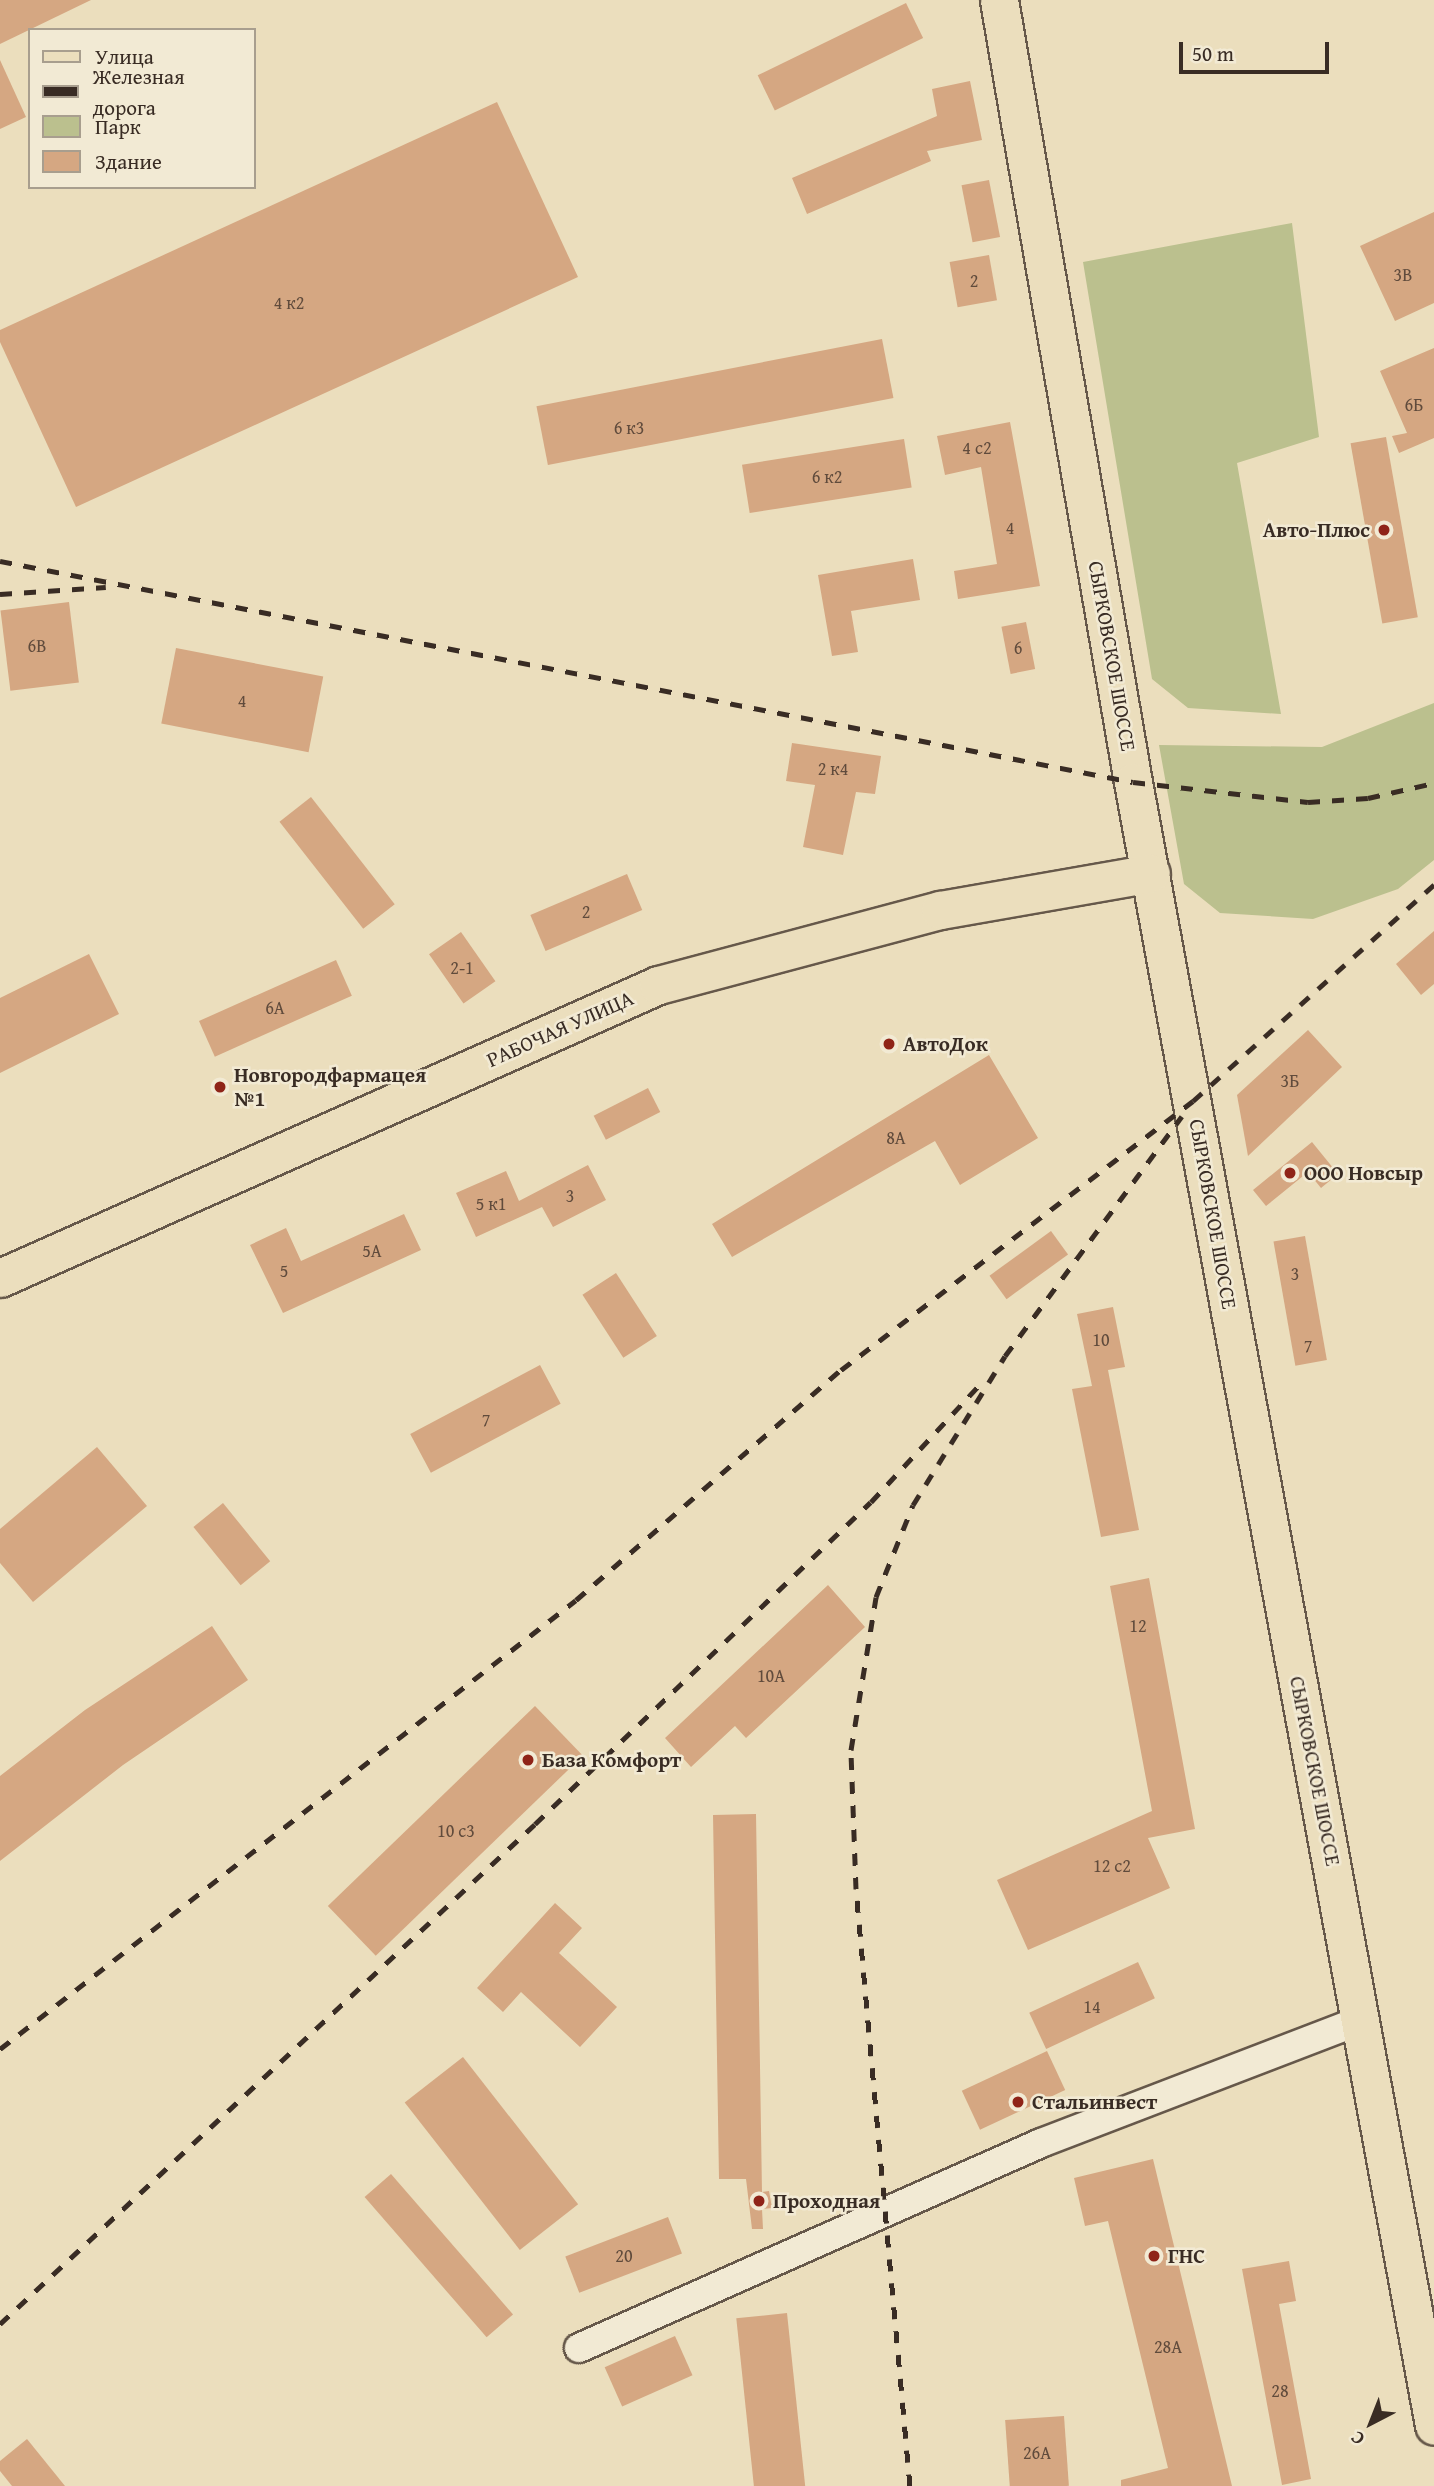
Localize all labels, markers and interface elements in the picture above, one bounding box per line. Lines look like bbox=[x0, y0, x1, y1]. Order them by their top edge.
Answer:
legend bbox=[28, 28, 256, 189]
scale bar bbox=[1182, 28, 1332, 72]
text: 50 m bbox=[1192, 38, 1234, 69]
text: Улица bbox=[95, 41, 154, 72]
text: Железная дорога bbox=[93, 61, 185, 123]
text: Парк bbox=[95, 111, 141, 142]
text: Здание bbox=[95, 146, 162, 177]
house number: 3В bbox=[1394, 264, 1412, 286]
house number: 2 bbox=[970, 270, 978, 292]
house number: 4 к2 bbox=[274, 292, 304, 314]
house number: 6Б bbox=[1405, 394, 1423, 416]
house number: 6 к3 bbox=[614, 417, 644, 439]
house number: 4 с2 bbox=[962, 437, 992, 459]
house number: 6 к2 bbox=[812, 466, 842, 488]
house number: 4 bbox=[1006, 517, 1014, 539]
place label: Авто-Плюс bbox=[1263, 517, 1370, 543]
marker: Авто-Плюс bbox=[1376, 522, 1392, 538]
street label: СЫРКОВСКОЕ ШОССЕ bbox=[1083, 559, 1141, 753]
house number: 6В bbox=[28, 635, 46, 657]
house number: 6 bbox=[1014, 637, 1022, 659]
house number: 4 bbox=[238, 690, 246, 712]
house number: 2 к4 bbox=[818, 758, 848, 780]
house number: 2 bbox=[582, 901, 590, 923]
house number: 2-1 bbox=[450, 957, 474, 979]
street label: РАБОЧАЯ УЛИЦА bbox=[483, 985, 637, 1073]
house number: 6А bbox=[265, 997, 285, 1019]
place label: АвтоДок bbox=[903, 1031, 988, 1057]
marker: АвтоДок bbox=[881, 1036, 897, 1052]
place label: Новгородфармацея №1 bbox=[234, 1062, 426, 1112]
house number: 3Б bbox=[1281, 1070, 1299, 1092]
marker: Новгородфармацея №1 bbox=[212, 1079, 228, 1095]
street label: СЫРКОВСКОЕ ШОССЕ bbox=[1184, 1117, 1242, 1311]
house number: 8А bbox=[886, 1127, 906, 1149]
place label: ООО Новсыр bbox=[1304, 1160, 1423, 1186]
marker: ООО Новсыр bbox=[1282, 1165, 1298, 1181]
house number: 3 bbox=[566, 1185, 574, 1207]
house number: 5 к1 bbox=[476, 1193, 506, 1215]
house number: 5А bbox=[362, 1240, 382, 1262]
house number: 5 bbox=[280, 1260, 288, 1282]
house number: 3 bbox=[1291, 1263, 1299, 1285]
house number: 10 bbox=[1092, 1329, 1110, 1351]
house number: 7 bbox=[1304, 1335, 1312, 1357]
house number: 7 bbox=[482, 1409, 490, 1431]
house number: 12 bbox=[1129, 1615, 1147, 1637]
house number: 10А bbox=[757, 1665, 785, 1687]
street label: СЫРКОВСКОЕ ШОССЕ bbox=[1284, 1674, 1346, 1868]
place label: База Комфорт bbox=[542, 1747, 681, 1773]
marker: База Комфорт bbox=[520, 1752, 536, 1768]
house number: 10 с3 bbox=[437, 1820, 475, 1842]
house number: 12 с2 bbox=[1093, 1855, 1131, 1877]
house number: 14 bbox=[1083, 1996, 1101, 2018]
place label: Стальинвест bbox=[1032, 2089, 1157, 2115]
marker: Стальинвест bbox=[1010, 2094, 1026, 2110]
place label: Проходная bbox=[773, 2188, 880, 2214]
marker: Проходная bbox=[751, 2193, 767, 2209]
place label: ГНС bbox=[1168, 2243, 1205, 2269]
house number: 20 bbox=[615, 2245, 633, 2267]
marker: ГНС bbox=[1146, 2248, 1162, 2264]
house number: 28А bbox=[1154, 2336, 1182, 2358]
house number: 28 bbox=[1271, 2380, 1289, 2402]
north arrow bbox=[1336, 2388, 1406, 2458]
text: С bbox=[1344, 2425, 1370, 2453]
house number: 26А bbox=[1023, 2442, 1051, 2464]

